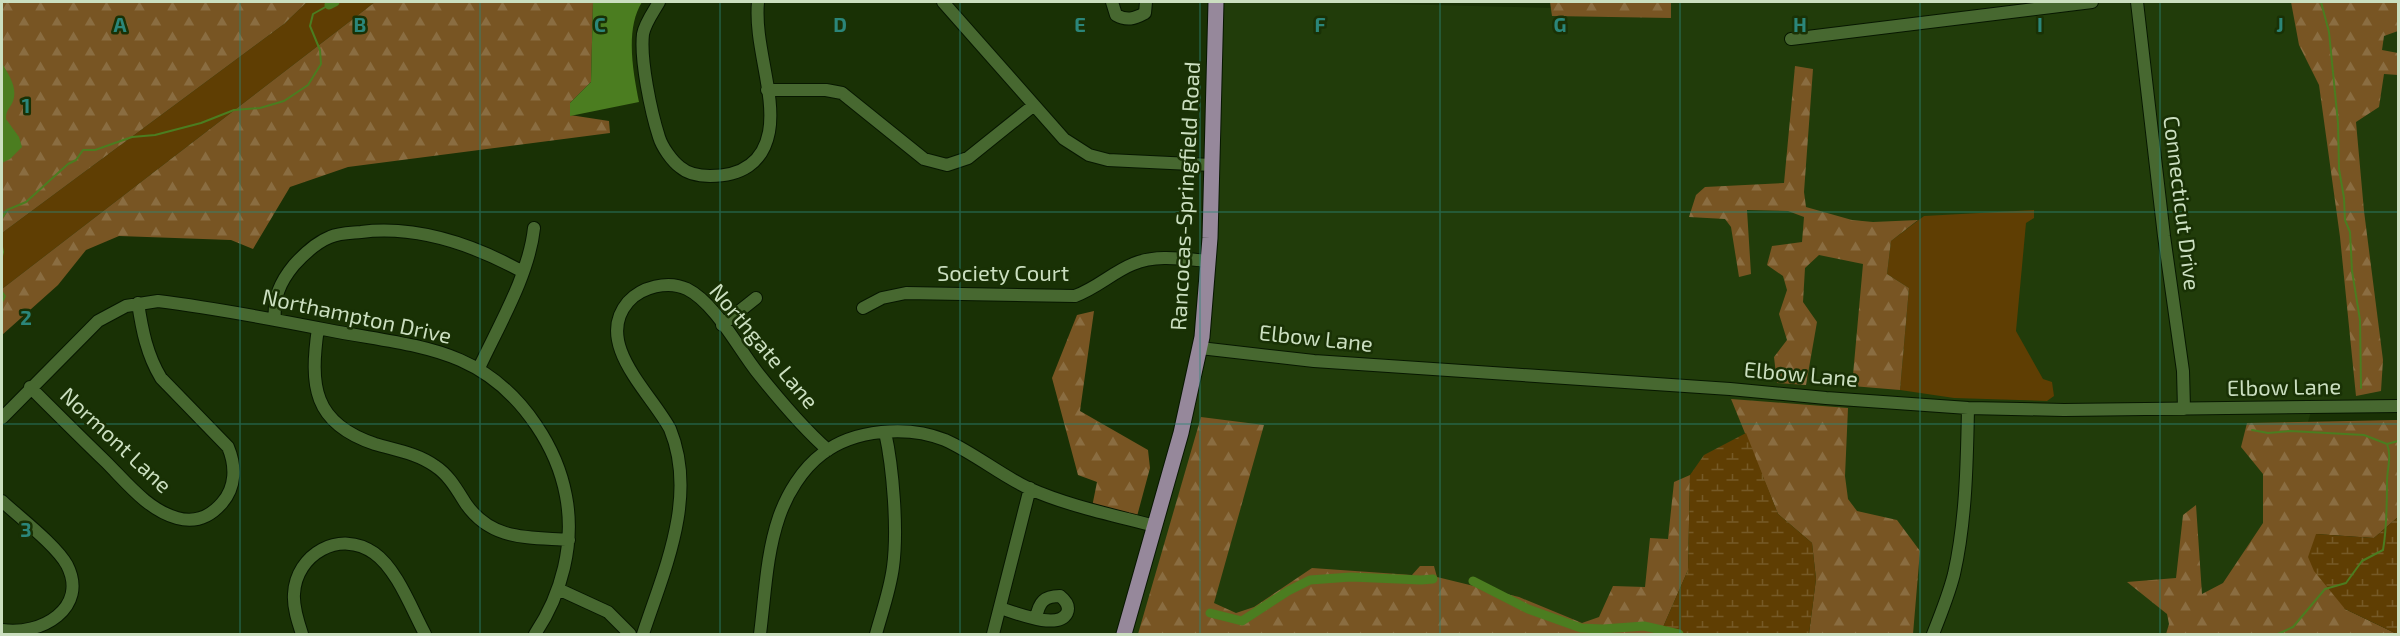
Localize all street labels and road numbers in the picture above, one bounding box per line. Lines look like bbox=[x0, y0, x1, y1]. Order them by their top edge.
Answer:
street label: Rancocas-Springfield Road bbox=[1164, 61, 1204, 331]
street label: Connecticut Drive bbox=[2159, 114, 2207, 292]
street label: Society Court bbox=[937, 259, 1069, 285]
street label: Northgate Lane bbox=[705, 278, 825, 413]
street label: Northampton Drive bbox=[260, 282, 454, 348]
street label: Elbow Lane bbox=[1258, 318, 1374, 356]
street label: Elbow Lane bbox=[1743, 355, 1859, 391]
street label: Elbow Lane bbox=[2227, 372, 2341, 400]
street label: Normont Lane bbox=[56, 381, 178, 497]

